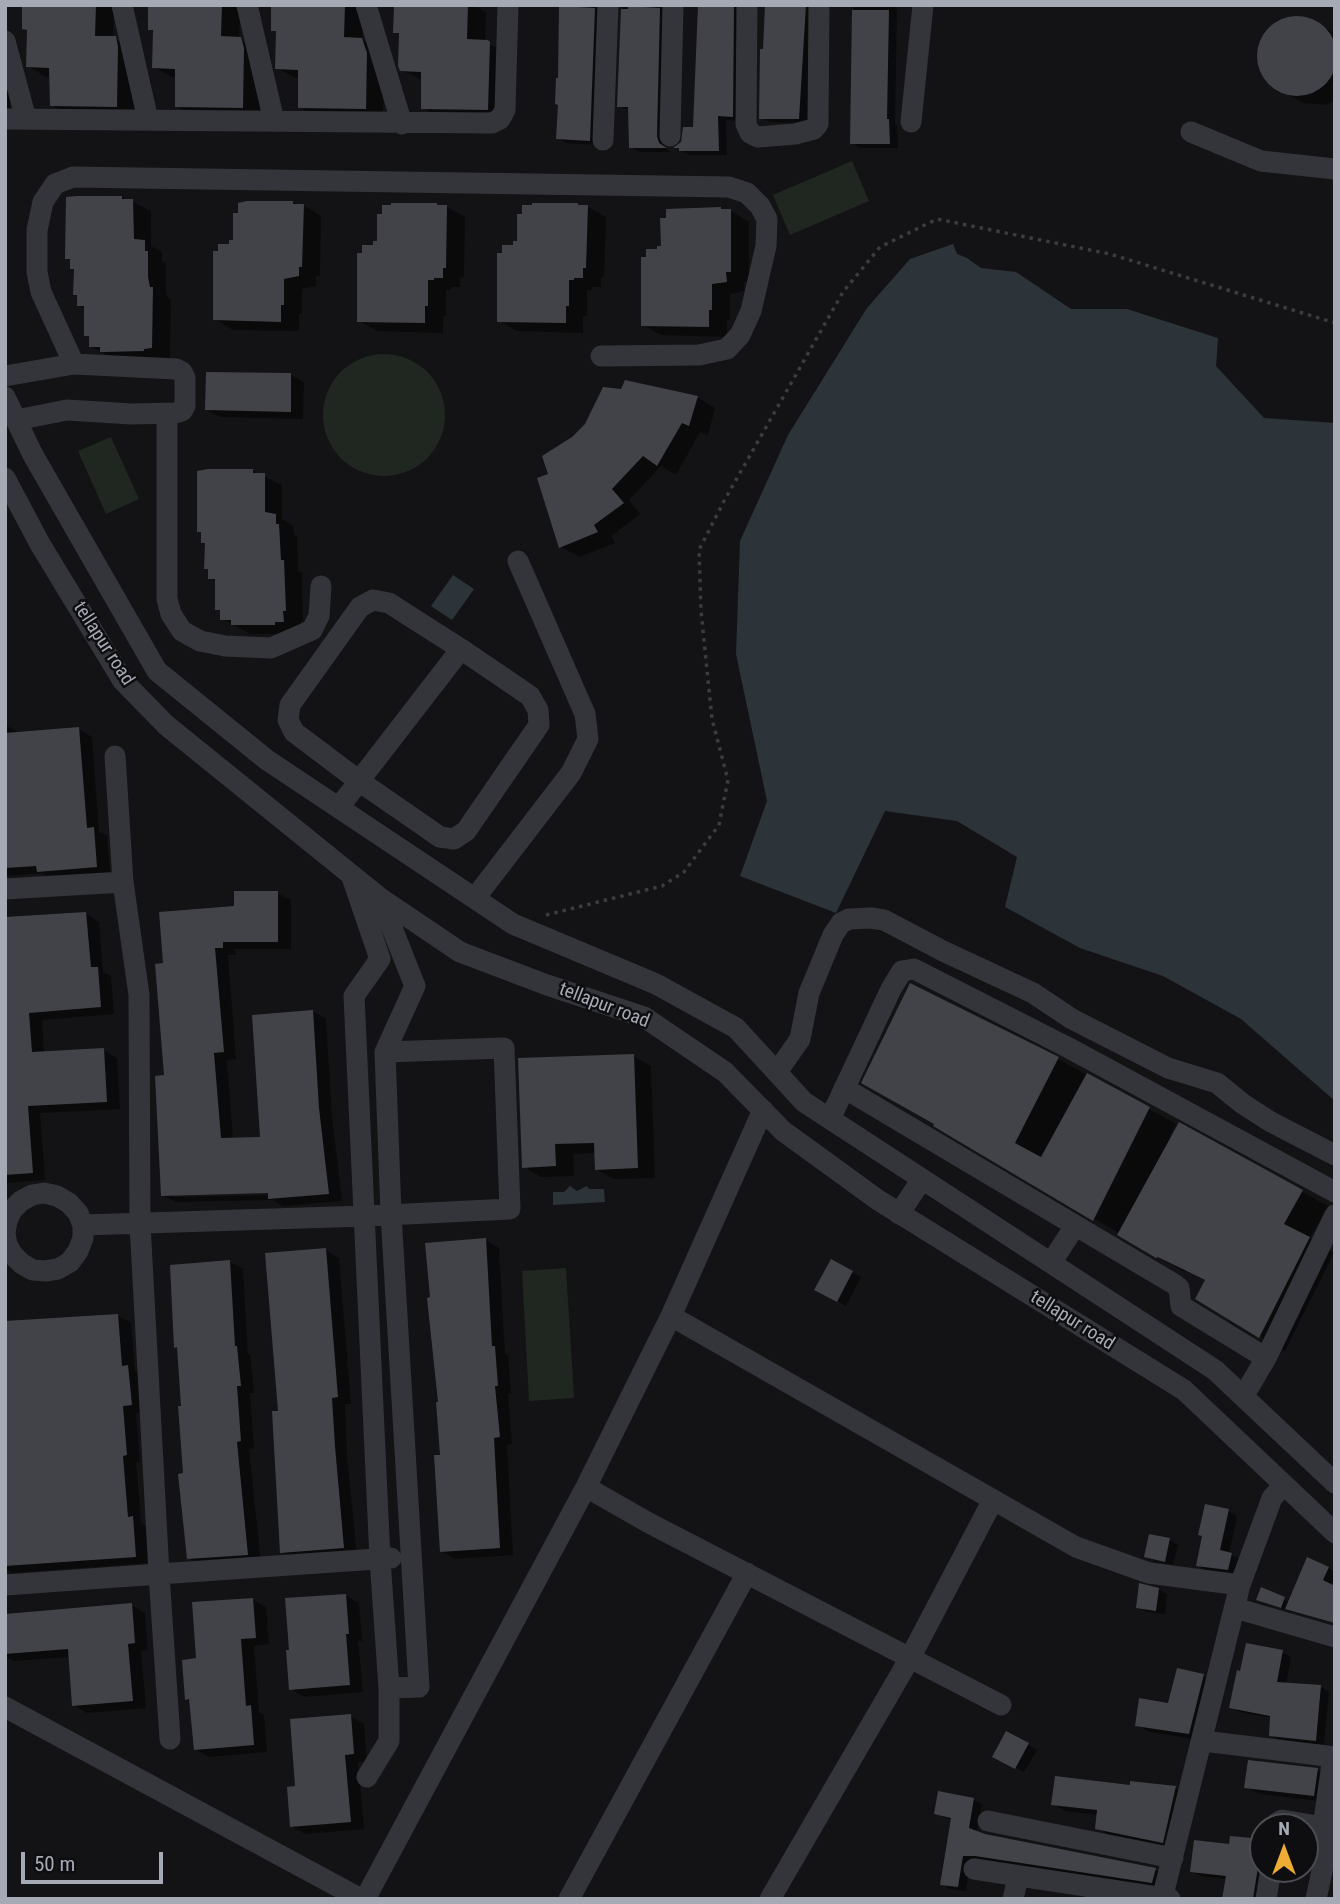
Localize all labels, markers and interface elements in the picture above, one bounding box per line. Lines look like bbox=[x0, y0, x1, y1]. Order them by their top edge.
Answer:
street label: tellapur road bbox=[68, 598, 138, 690]
street label: tellapur road bbox=[556, 978, 652, 1034]
street label: tellapur road bbox=[1026, 1286, 1118, 1356]
north arrow bbox=[1249, 1813, 1319, 1883]
text: N bbox=[1278, 1817, 1290, 1840]
scale bar bbox=[24, 1838, 166, 1882]
text: 50 m bbox=[34, 1852, 75, 1876]

